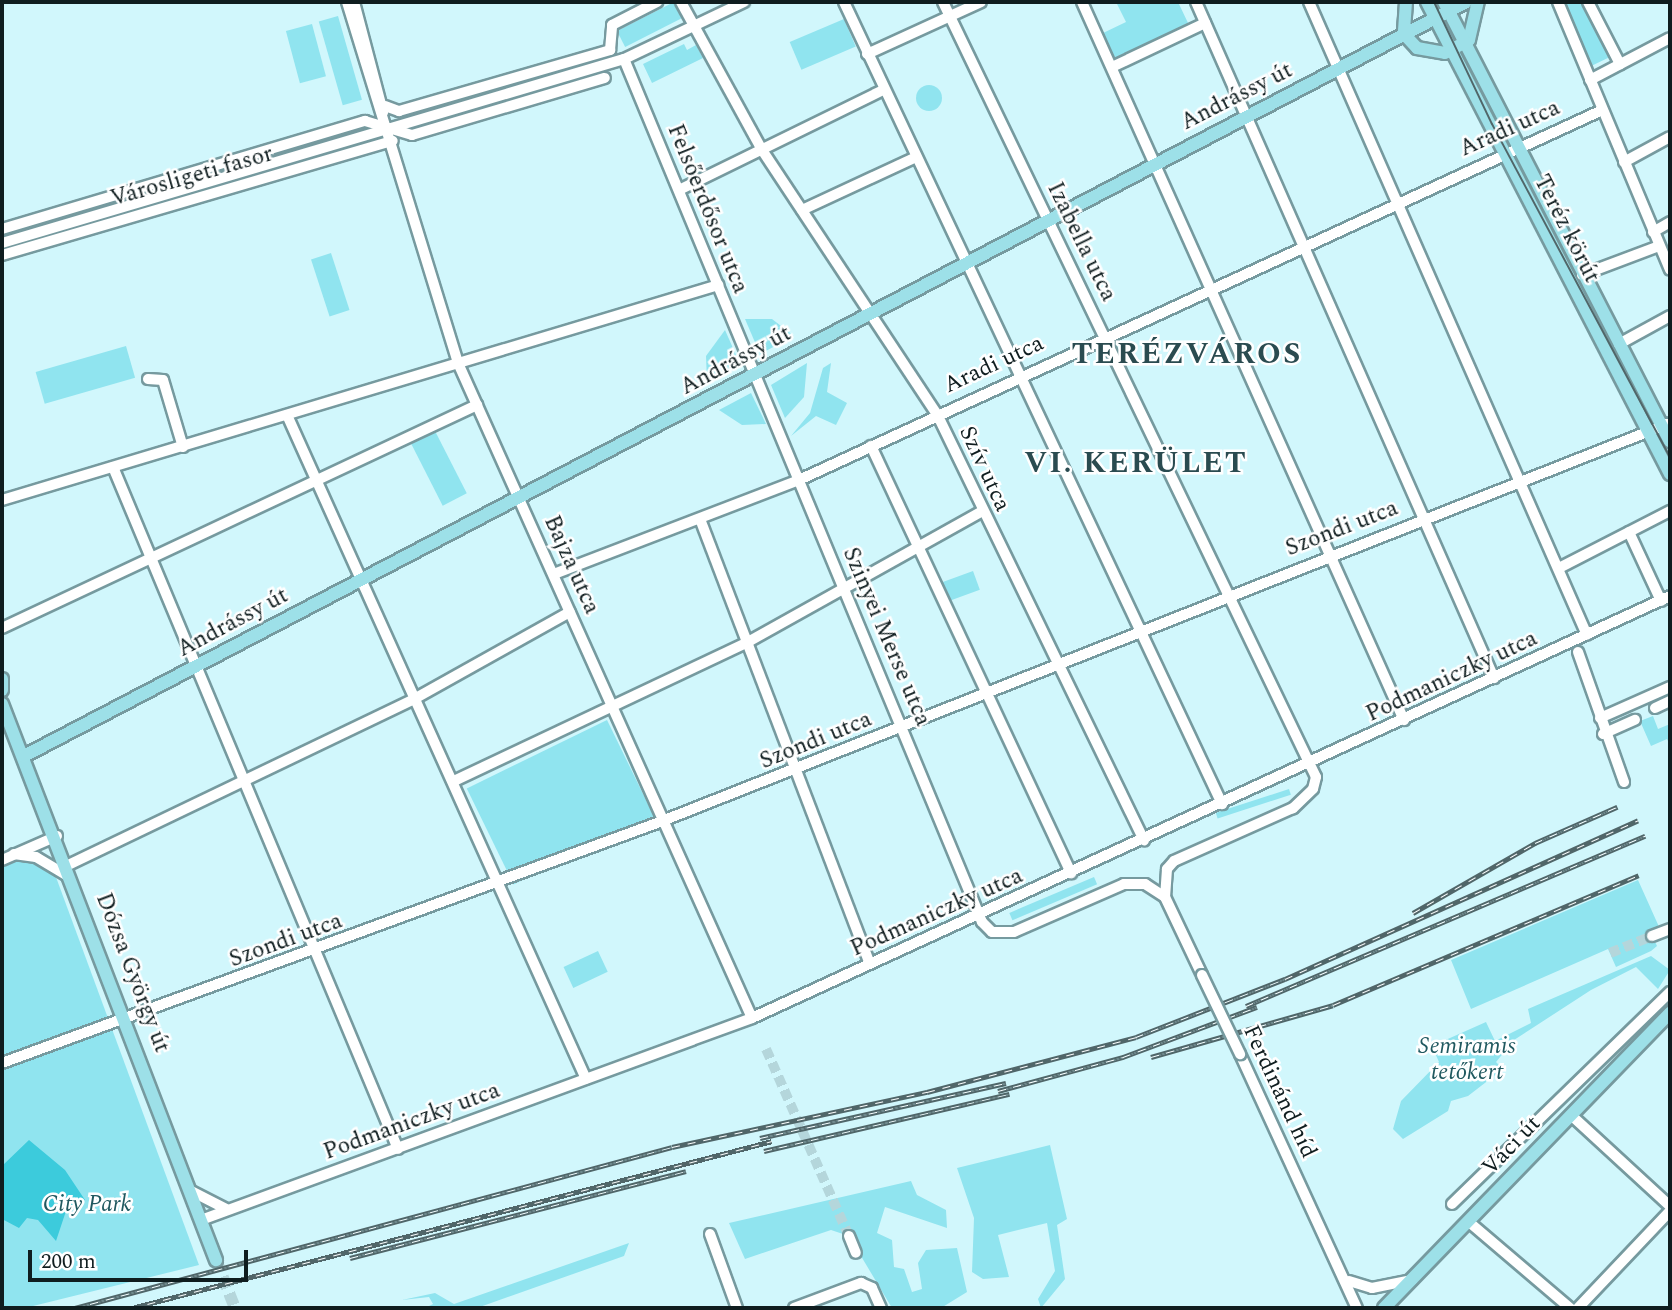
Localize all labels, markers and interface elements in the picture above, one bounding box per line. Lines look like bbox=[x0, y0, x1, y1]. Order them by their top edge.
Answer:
street label: Andrássy út bbox=[1177, 57, 1297, 137]
street label: Aradi utca bbox=[1456, 95, 1564, 163]
street label: Felsőerdősor utca bbox=[661, 120, 753, 298]
street label: Városligeti fasor bbox=[108, 141, 276, 213]
street label: Teréz körút bbox=[1527, 170, 1605, 288]
street label: Izabella utca bbox=[1040, 178, 1122, 306]
street label: Andrássy út bbox=[676, 320, 796, 402]
street label: Aradi utca bbox=[940, 330, 1048, 400]
district label: TERÉZVÁROS bbox=[1073, 336, 1301, 372]
street label: Szív utca bbox=[952, 422, 1016, 516]
district label: VI. KERÜLET bbox=[1026, 445, 1246, 481]
street label: Szondi utca bbox=[1282, 495, 1402, 563]
street label: Bajza utca bbox=[537, 511, 605, 619]
street label: Szinyei Merse utca bbox=[836, 543, 936, 731]
street label: Andrássy út bbox=[173, 582, 293, 664]
street label: Podmaniczky utca bbox=[1362, 625, 1542, 729]
street label: Szondi utca bbox=[756, 706, 876, 776]
street label: Podmaniczky utca bbox=[847, 863, 1027, 963]
street label: Dózsa György út bbox=[89, 889, 175, 1057]
street label: Szondi utca bbox=[226, 908, 346, 974]
street label: Ferdinánd híd bbox=[1236, 1021, 1322, 1163]
park label: Semiramis tetőkert bbox=[1418, 1033, 1516, 1087]
street label: Podmaniczky utca bbox=[320, 1077, 504, 1167]
street label: Váci út bbox=[1477, 1110, 1547, 1182]
park label: City Park bbox=[43, 1191, 131, 1219]
scale bar bbox=[32, 1236, 252, 1280]
text: 200 m bbox=[41, 1246, 96, 1278]

